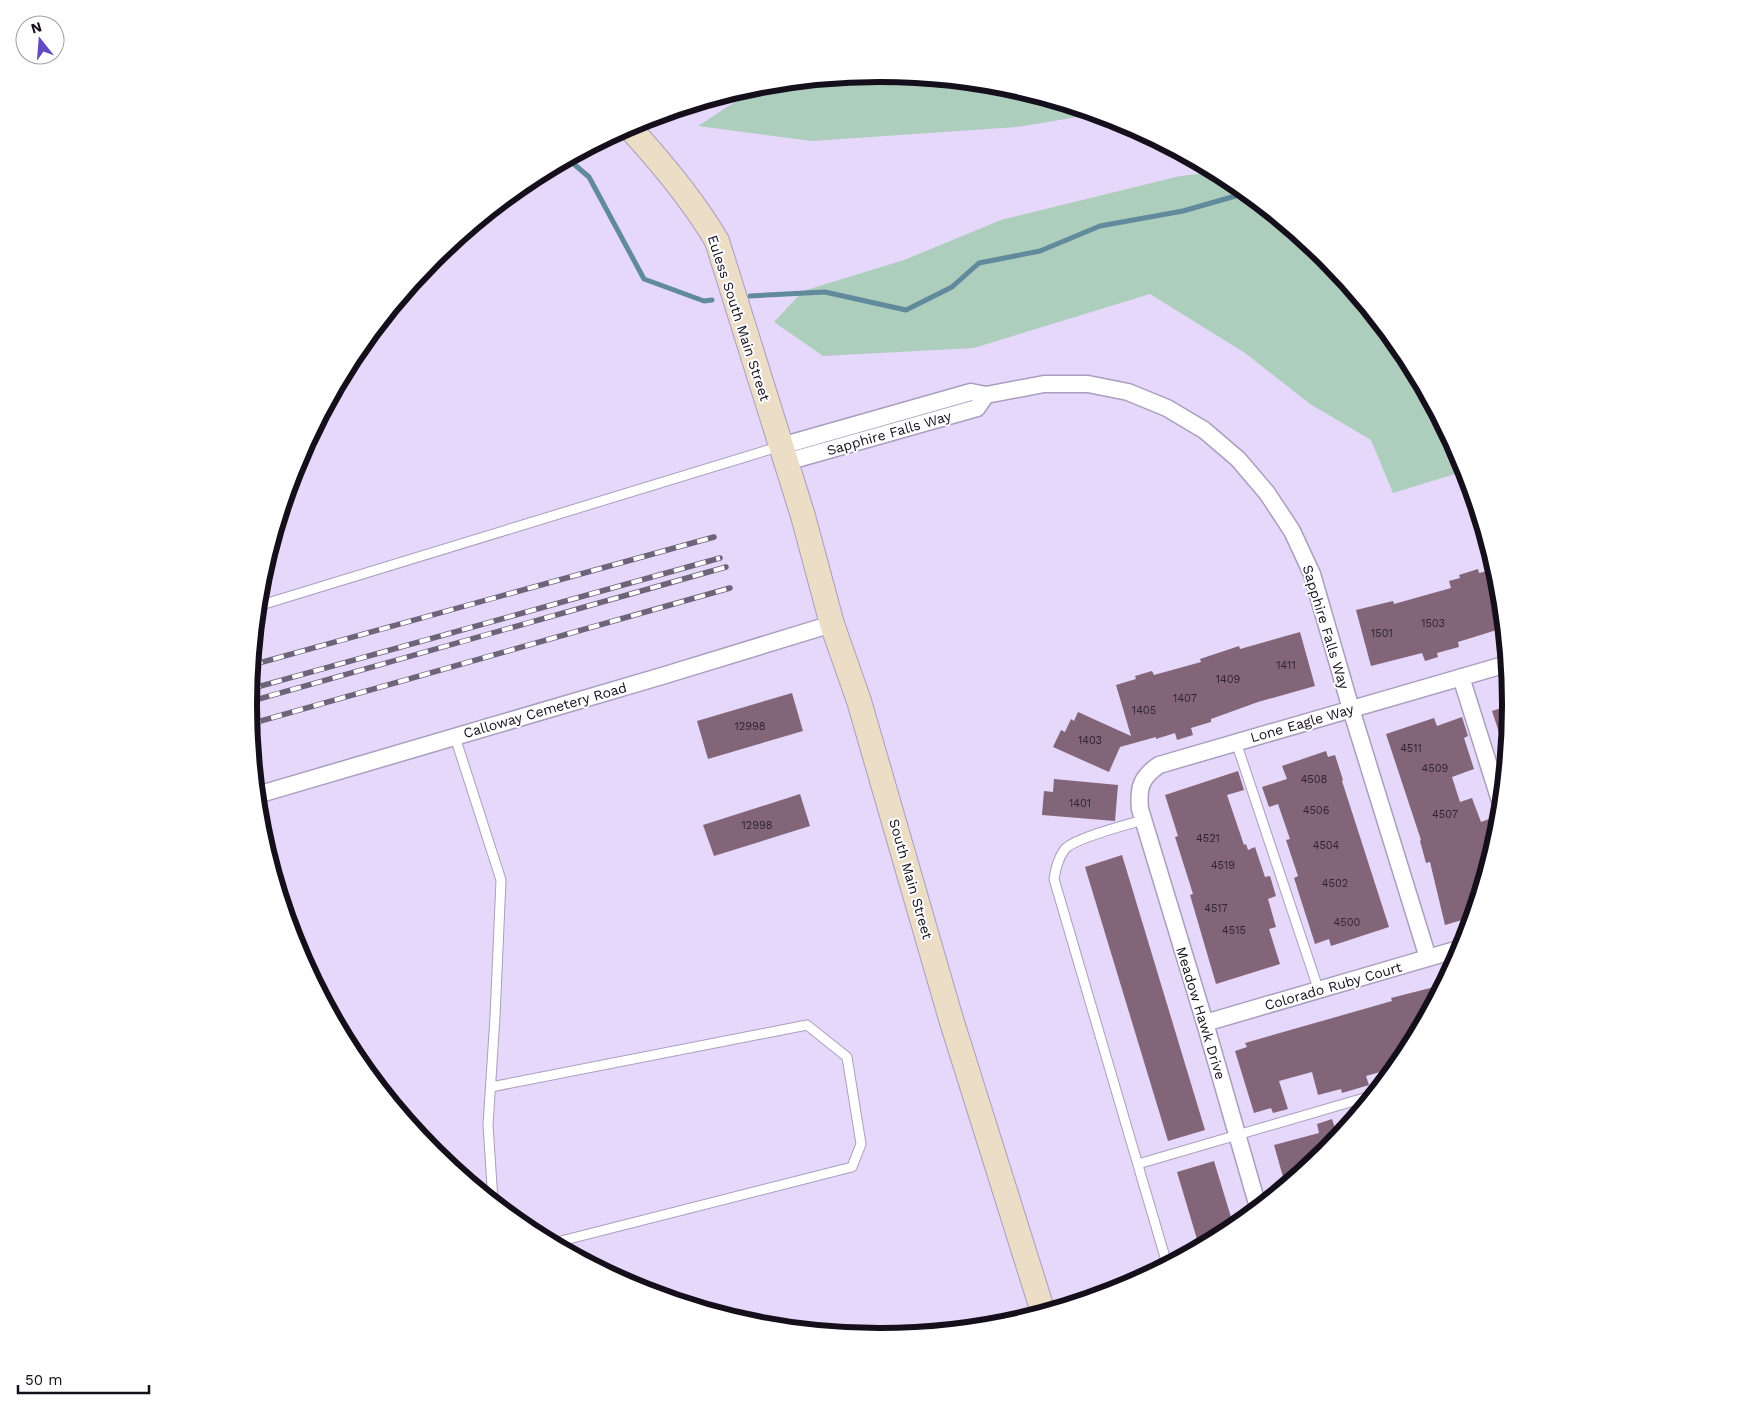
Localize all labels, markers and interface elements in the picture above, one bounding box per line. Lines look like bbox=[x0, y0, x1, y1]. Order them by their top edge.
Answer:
north arrow bbox=[15, 15, 65, 65]
text: N bbox=[29, 18, 43, 37]
street label: Euless South Main Street bbox=[705, 233, 773, 403]
street label: Sapphire Falls Way bbox=[825, 407, 954, 458]
street label: Sapphire Falls Way bbox=[1300, 563, 1353, 692]
house number: 1503 bbox=[1421, 617, 1445, 630]
house number: 1501 bbox=[1371, 627, 1393, 640]
house number: 1411 bbox=[1276, 659, 1296, 672]
house number: 1409 bbox=[1216, 673, 1241, 686]
street label: Calloway Cemetery Road bbox=[461, 679, 629, 741]
house number: 1407 bbox=[1173, 692, 1197, 705]
street label: Lone Eagle Way bbox=[1248, 700, 1356, 745]
house number: 1405 bbox=[1132, 704, 1156, 717]
house number: 12998 bbox=[734, 720, 766, 733]
house number: 1403 bbox=[1078, 734, 1102, 747]
house number: 4511 bbox=[1400, 742, 1422, 755]
house number: 4509 bbox=[1422, 762, 1449, 775]
house number: 4508 bbox=[1301, 773, 1328, 786]
house number: 1401 bbox=[1069, 797, 1091, 810]
house number: 4506 bbox=[1303, 804, 1330, 817]
house number: 4507 bbox=[1432, 808, 1458, 821]
street label: South Main Street bbox=[886, 817, 936, 941]
house number: 12998 bbox=[741, 819, 773, 832]
house number: 4521 bbox=[1196, 832, 1220, 845]
house number: 4504 bbox=[1313, 839, 1340, 852]
house number: 4519 bbox=[1211, 859, 1235, 872]
house number: 4502 bbox=[1322, 877, 1348, 890]
house number: 4517 bbox=[1204, 902, 1228, 915]
house number: 4500 bbox=[1334, 916, 1361, 929]
house number: 4515 bbox=[1222, 924, 1246, 937]
street label: Meadow Hawk Drive bbox=[1173, 945, 1229, 1081]
street label: Colorado Ruby Court bbox=[1263, 959, 1404, 1013]
scale bar bbox=[18, 1362, 149, 1394]
text: 50 m bbox=[25, 1371, 62, 1389]

